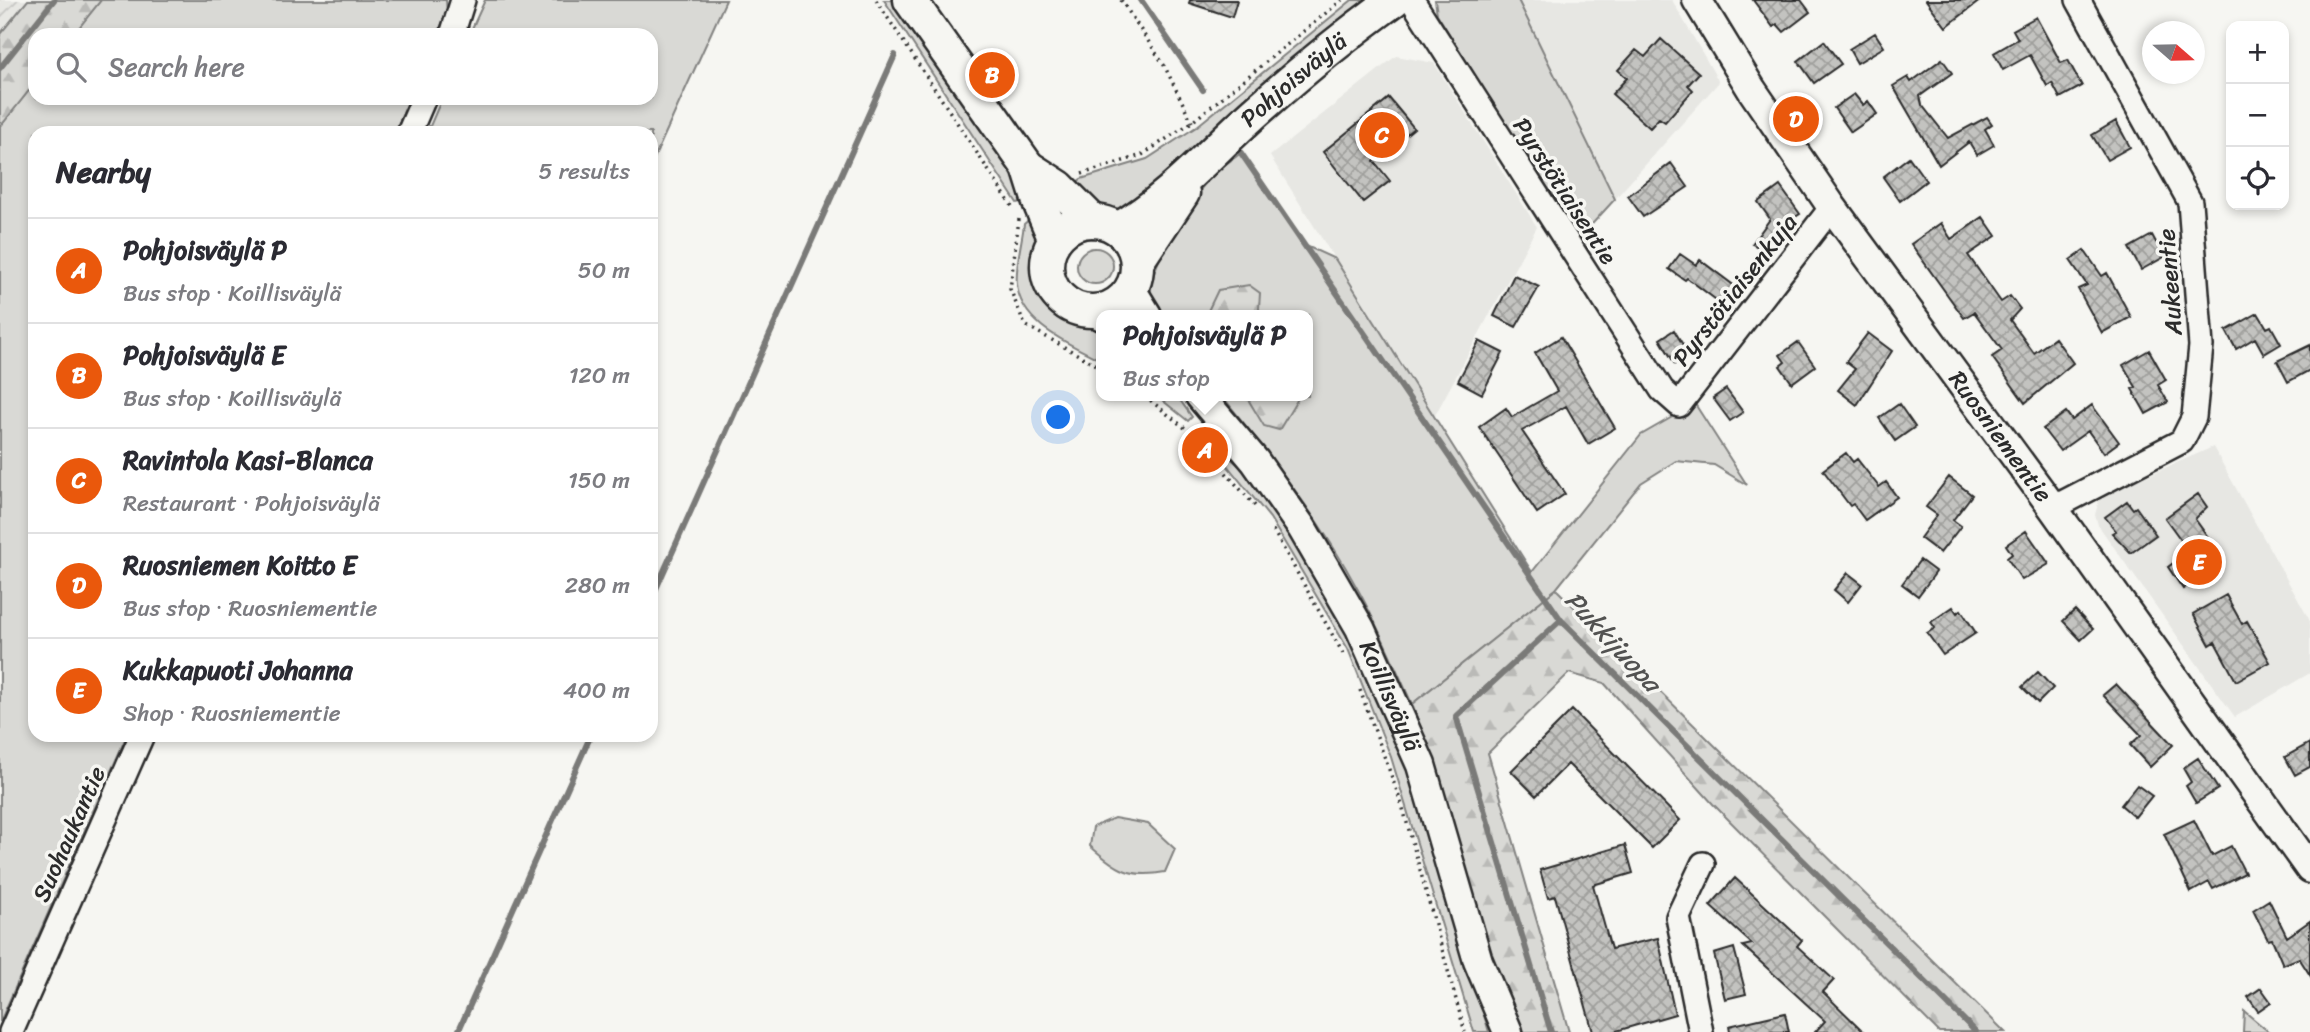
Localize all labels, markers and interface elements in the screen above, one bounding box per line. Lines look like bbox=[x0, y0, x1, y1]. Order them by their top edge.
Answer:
street label: Pohjoisväylä bbox=[1230, 21, 1358, 138]
north arrow bbox=[2142, 21, 2205, 84]
map controls bbox=[2226, 21, 2289, 210]
button: + bbox=[2226, 21, 2289, 84]
search box bbox=[28, 28, 658, 105]
text: Search here bbox=[108, 44, 245, 90]
icon: search bbox=[52, 48, 90, 86]
pin: B bbox=[969, 49, 1015, 101]
button: − bbox=[2226, 84, 2289, 147]
pin: D bbox=[1773, 93, 1819, 145]
pin: C bbox=[1359, 109, 1405, 161]
street label: Pyrstötiaisentie bbox=[1501, 109, 1629, 274]
text: Nearby bbox=[56, 145, 151, 199]
button: locate bbox=[2226, 147, 2289, 210]
text: 5 results bbox=[539, 151, 630, 192]
street label: Pyrstötiaisenkuja bbox=[1662, 204, 1808, 376]
text: Pohjoisväylä P bbox=[123, 227, 287, 273]
street label: Aukeentie bbox=[2145, 227, 2195, 338]
text: A bbox=[71, 250, 87, 291]
text: 50 m bbox=[578, 250, 630, 291]
text: Bus stop · Koillisväylä bbox=[123, 273, 341, 314]
popup bbox=[1096, 310, 1313, 401]
text: Pohjoisväylä P bbox=[1123, 312, 1286, 358]
text: Pohjoisväylä E bbox=[123, 332, 285, 378]
text: B bbox=[72, 355, 86, 396]
text: 120 m bbox=[569, 355, 630, 396]
text: Bus stop bbox=[1123, 358, 1210, 399]
street label: Ruosniementie bbox=[1938, 361, 2064, 512]
text: Bus stop · Koillisväylä bbox=[123, 378, 341, 419]
your location bbox=[1041, 400, 1075, 434]
pin: A bbox=[1182, 424, 1228, 476]
text: Ravintola Kasi-Blanca bbox=[123, 437, 373, 483]
text: C bbox=[72, 460, 86, 501]
text: 150 m bbox=[568, 460, 630, 501]
text: Restaurant · Pohjoisväylä bbox=[123, 483, 380, 524]
pin: E bbox=[2176, 536, 2222, 588]
text: Ruosniemen Koitto E bbox=[123, 542, 357, 588]
text: D bbox=[72, 565, 86, 606]
text: 280 m bbox=[565, 565, 630, 606]
water label: Pukkijuopa bbox=[1553, 579, 1675, 705]
text: Bus stop · Ruosniementie bbox=[123, 588, 377, 629]
street label: Koillisväylä bbox=[1347, 633, 1434, 759]
text: Kukkapuoti Johanna bbox=[123, 647, 353, 693]
text: E bbox=[73, 670, 85, 711]
text: 400 m bbox=[563, 670, 630, 711]
text: Shop · Ruosniementie bbox=[123, 693, 341, 734]
street label: Suohaukantie bbox=[20, 759, 118, 909]

